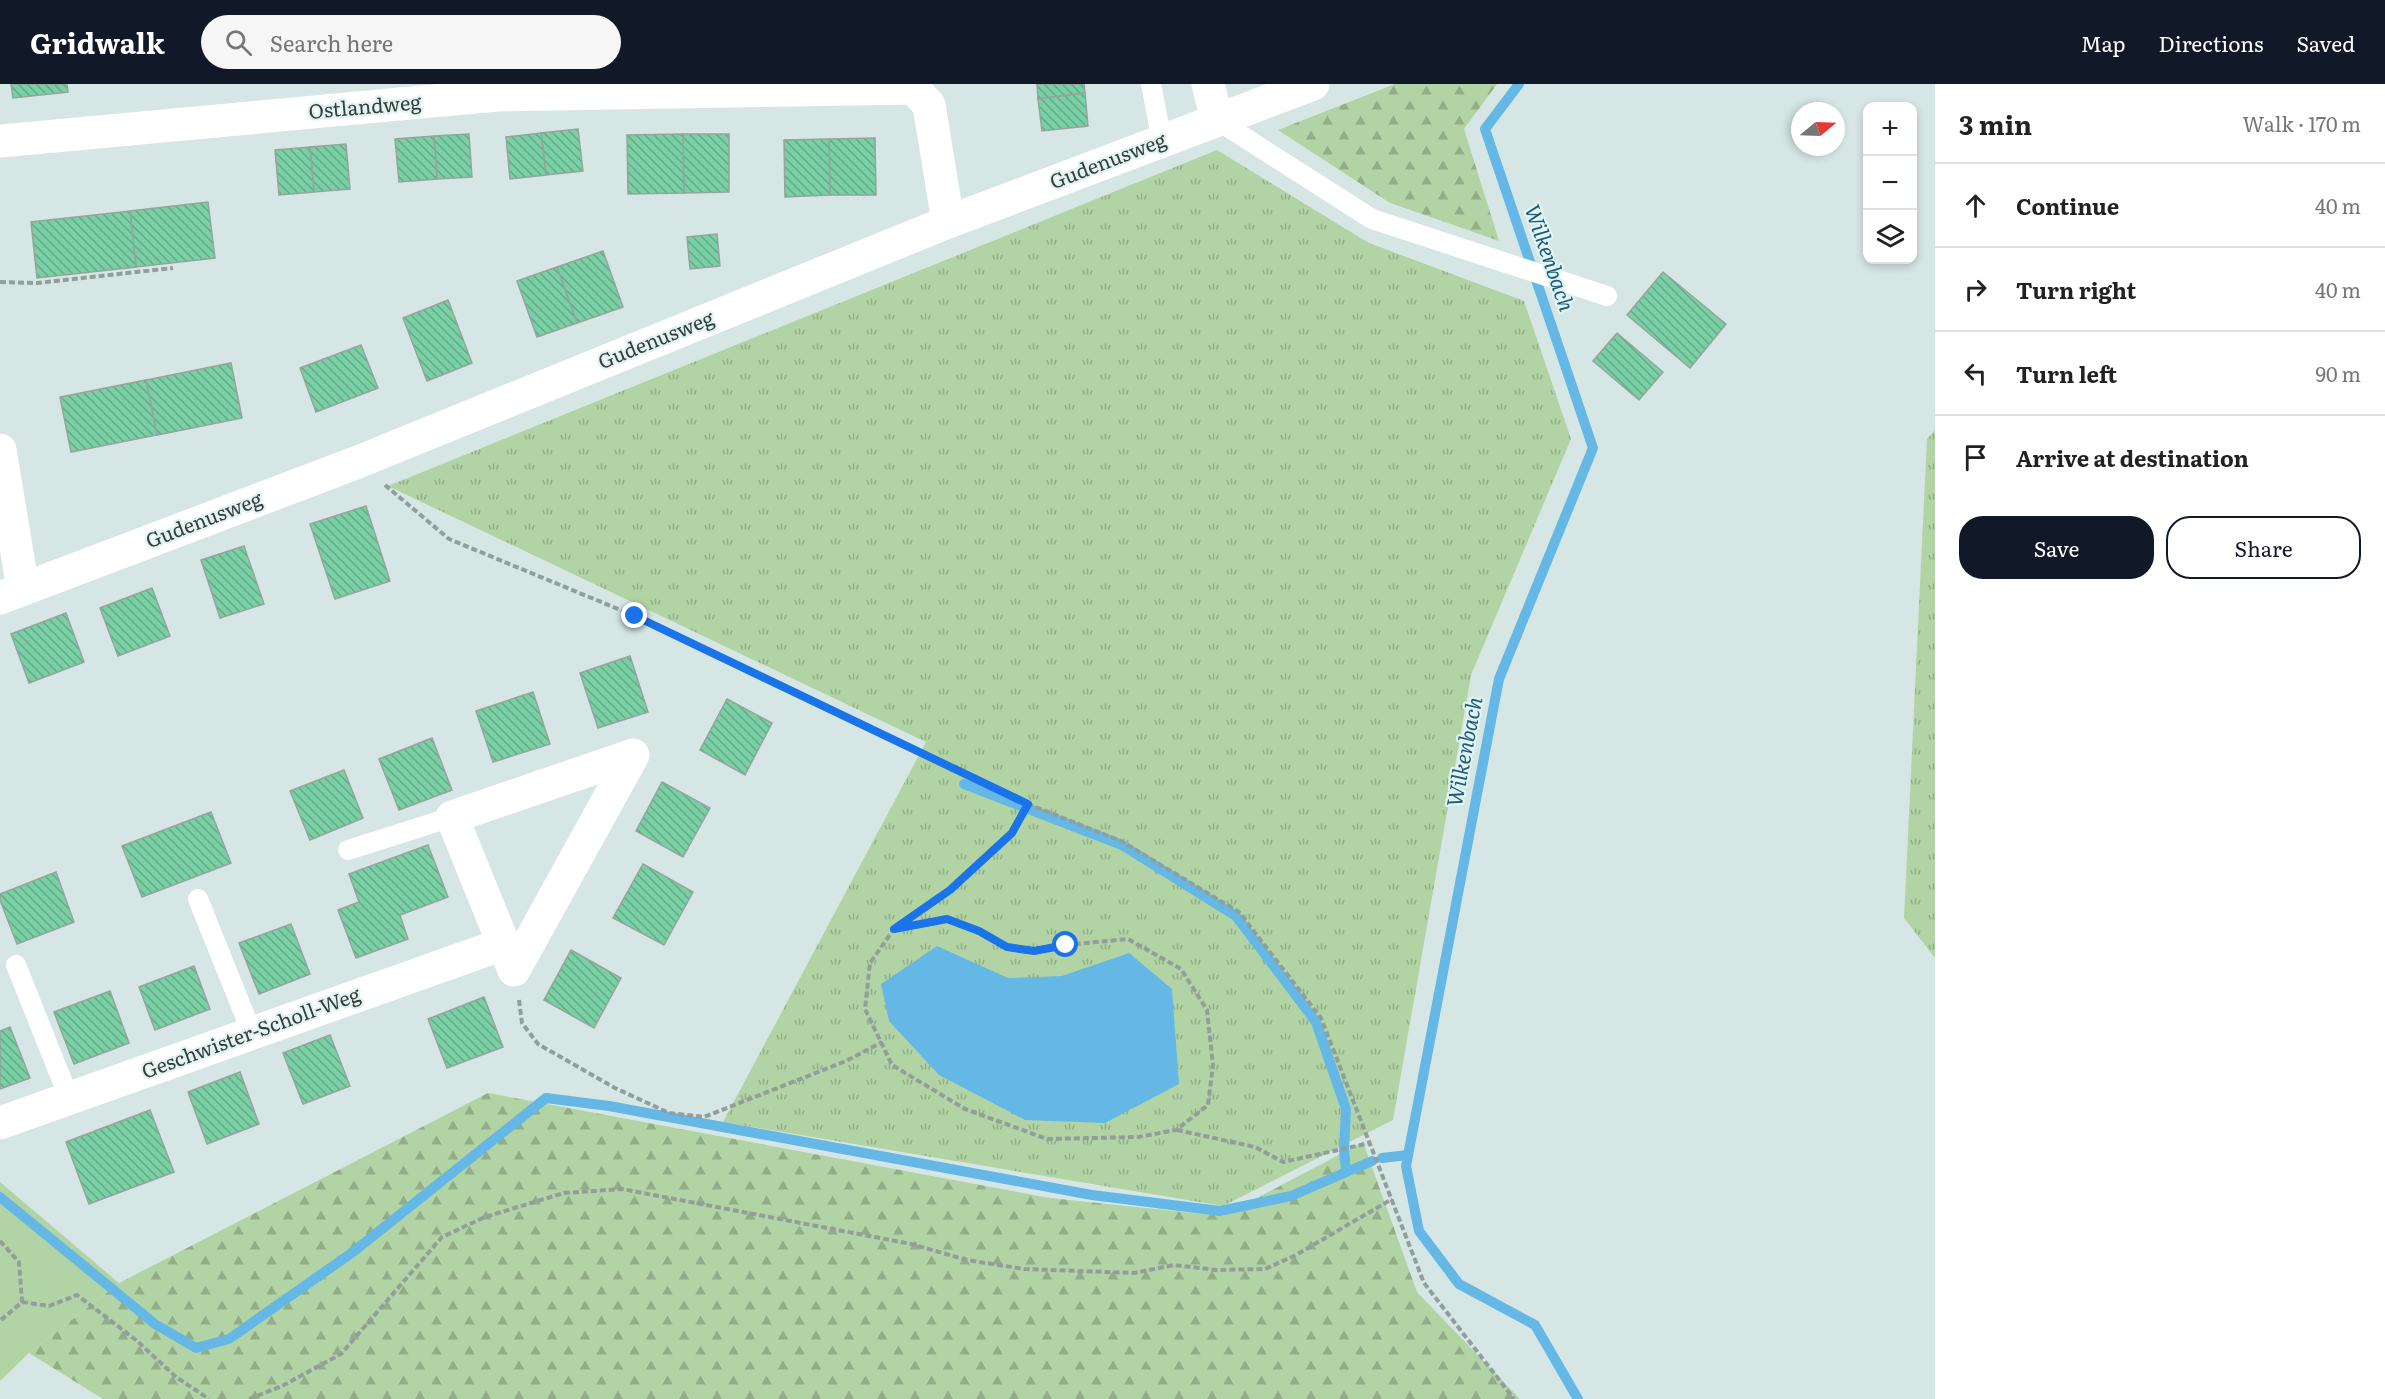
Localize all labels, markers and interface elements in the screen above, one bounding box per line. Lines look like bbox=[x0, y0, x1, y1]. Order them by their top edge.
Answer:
search box bbox=[201, 15, 621, 69]
text: Gridwalk bbox=[30, 21, 165, 63]
icon: search bbox=[222, 26, 255, 59]
text: Search here bbox=[270, 26, 393, 59]
text: Map bbox=[2081, 27, 2126, 58]
text: Directions bbox=[2159, 27, 2264, 58]
text: Saved bbox=[2297, 27, 2355, 58]
street label: Ostlandweg bbox=[307, 85, 423, 125]
north arrow bbox=[1791, 102, 1845, 156]
map controls bbox=[1863, 102, 1917, 264]
button: + bbox=[1863, 102, 1917, 156]
text: 3 min bbox=[1959, 104, 2032, 143]
text: Walk · 170 m bbox=[2243, 108, 2361, 138]
street label: Gudenusweg bbox=[1045, 123, 1171, 195]
button: − bbox=[1863, 156, 1917, 210]
icon: ahead bbox=[1959, 189, 1992, 222]
text: Continue bbox=[2016, 189, 2119, 222]
text: 40 m bbox=[2315, 190, 2361, 220]
water label: Wilkenbach bbox=[1519, 200, 1584, 315]
button: layers bbox=[1863, 210, 1917, 264]
icon: right bbox=[1959, 273, 1992, 306]
text: Turn right bbox=[2016, 273, 2136, 306]
text: 40 m bbox=[2315, 274, 2361, 304]
street label: Gudenusweg bbox=[593, 301, 719, 375]
icon: left bbox=[1959, 357, 1992, 390]
text: Turn left bbox=[2016, 357, 2117, 390]
text: 90 m bbox=[2316, 358, 2361, 388]
icon: arrive bbox=[1959, 441, 1992, 474]
text: Arrive at destination bbox=[2016, 441, 2249, 474]
street label: Gudenusweg bbox=[141, 482, 267, 554]
button: Save bbox=[1959, 516, 2154, 579]
button: Share bbox=[2166, 516, 2361, 579]
route end bbox=[621, 602, 647, 628]
water label: Wilkenbach bbox=[1437, 693, 1489, 809]
route start bbox=[1052, 931, 1078, 957]
street label: Geschwister-Scholl-Weg bbox=[137, 977, 365, 1085]

